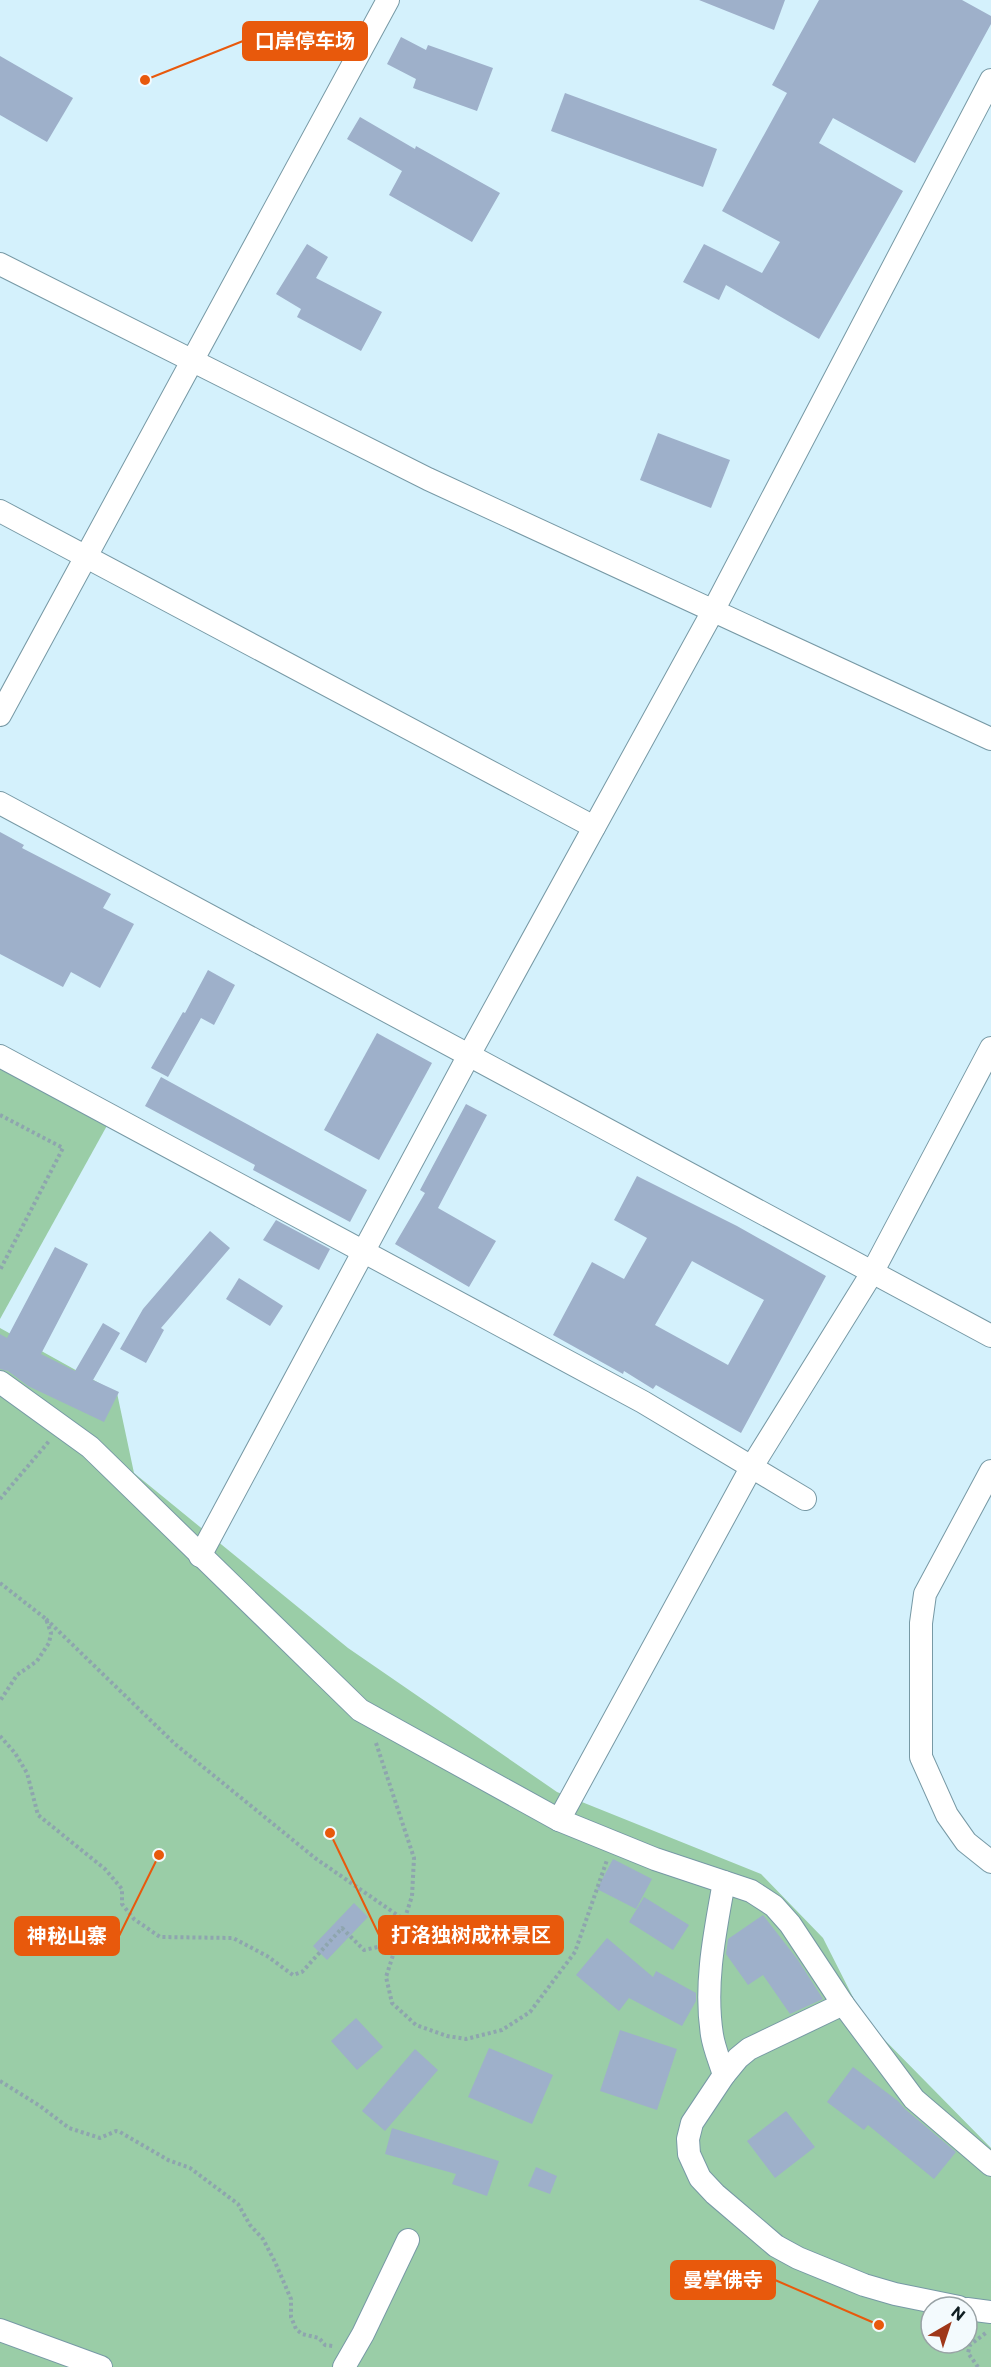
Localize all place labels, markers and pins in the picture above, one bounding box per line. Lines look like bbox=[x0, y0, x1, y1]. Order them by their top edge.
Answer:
callout: 口岸停车场 bbox=[243, 22, 367, 60]
callout: 打洛独树成林景区 bbox=[379, 1916, 563, 1954]
callout: 神秘山寨 bbox=[15, 1917, 119, 1955]
callout: 曼掌佛寺 bbox=[671, 2261, 775, 2299]

